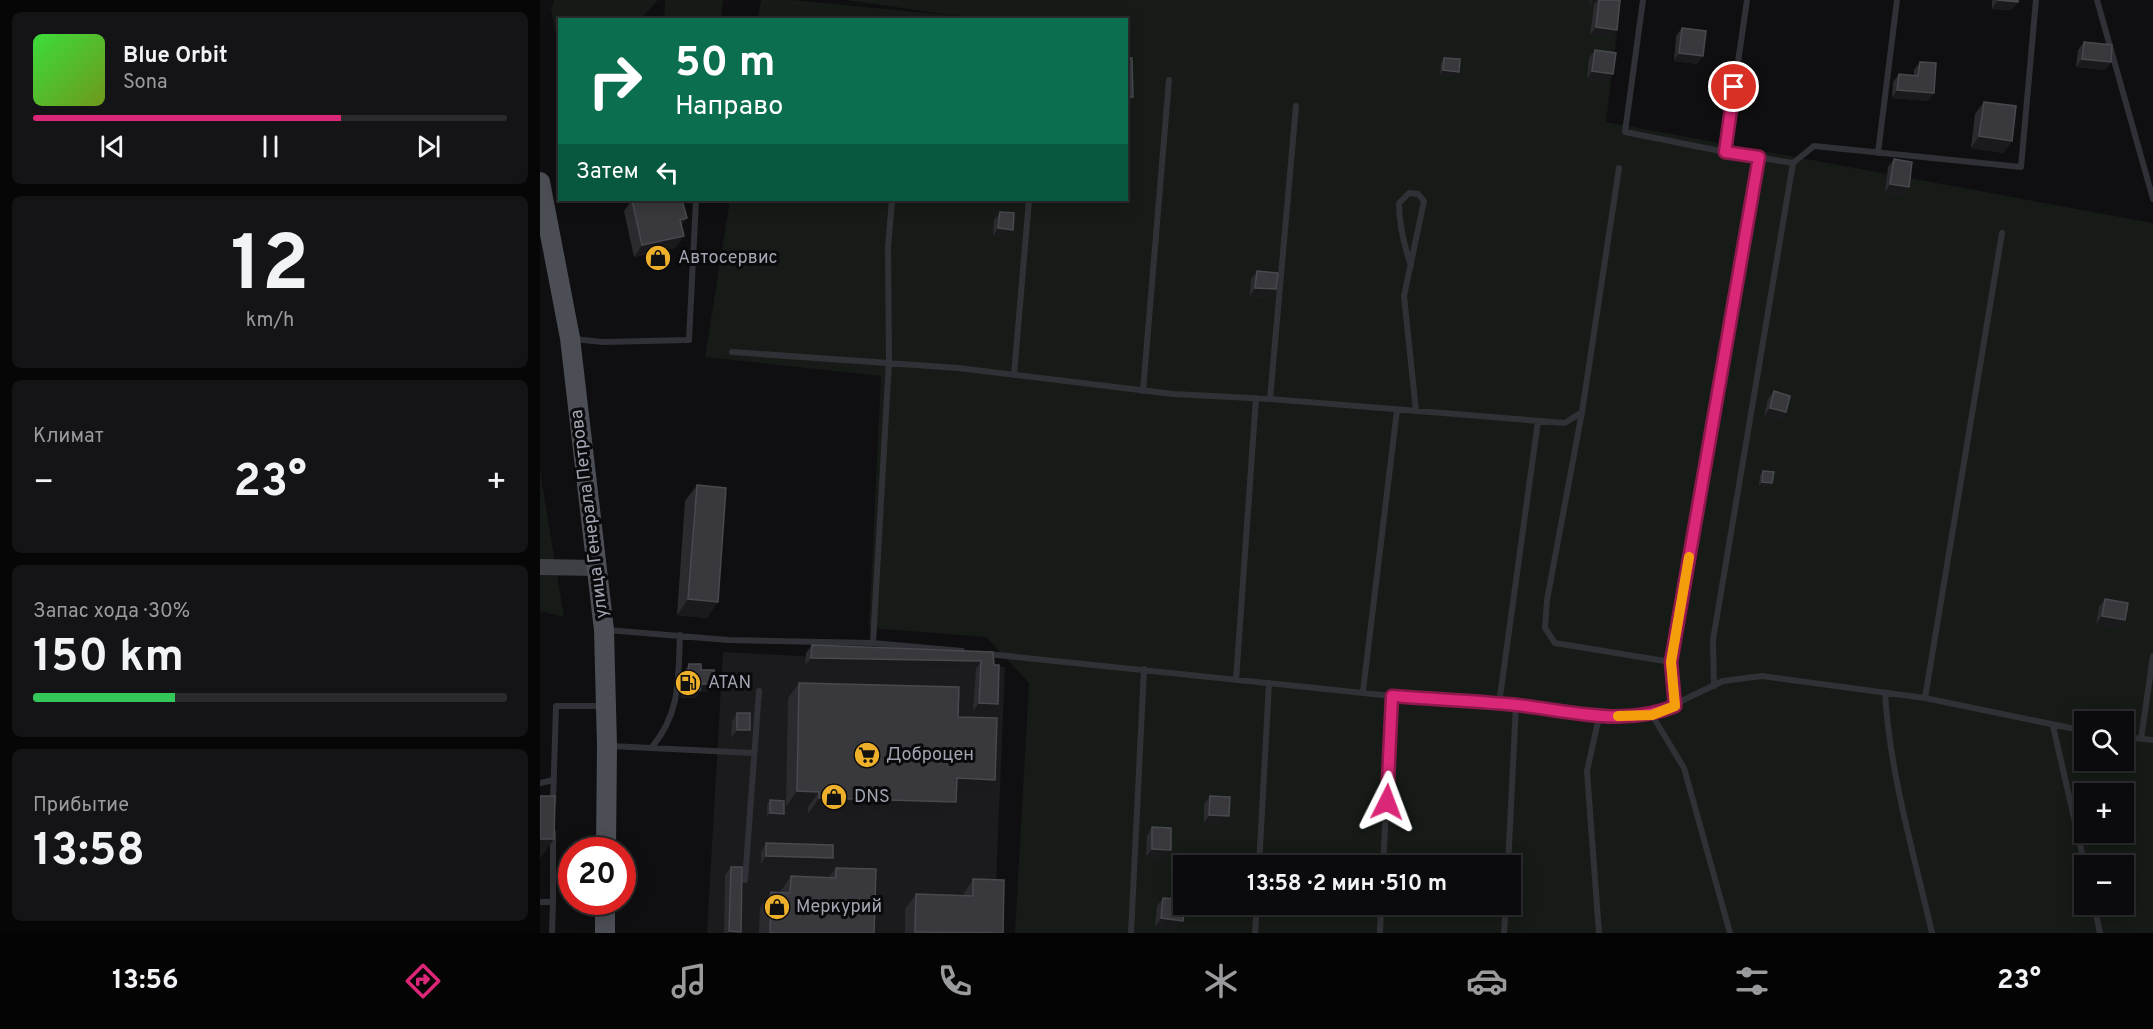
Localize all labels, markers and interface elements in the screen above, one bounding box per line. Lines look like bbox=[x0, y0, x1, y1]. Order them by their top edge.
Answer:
text: 50 m bbox=[675, 38, 776, 91]
icon: right bbox=[576, 42, 654, 120]
text: Blue Orbit bbox=[123, 43, 228, 70]
pin bbox=[1708, 61, 1759, 112]
text: Sona bbox=[123, 70, 168, 96]
icon: arrive bbox=[1717, 70, 1750, 103]
text: Направо bbox=[675, 90, 783, 124]
icon: previous bbox=[96, 130, 129, 163]
icon: pause bbox=[254, 130, 287, 163]
icon: next bbox=[412, 130, 445, 163]
icon: left bbox=[651, 156, 684, 189]
text: Затем bbox=[576, 159, 639, 186]
text: 12 bbox=[231, 219, 309, 318]
shop icon: Автосервис bbox=[643, 243, 673, 273]
place label: Автосервис bbox=[678, 247, 778, 270]
text: km/h bbox=[246, 308, 294, 334]
street label: улица Генерала Петрова bbox=[566, 408, 614, 620]
text: Климат bbox=[33, 424, 104, 450]
text: 23° bbox=[233, 455, 307, 512]
text: − bbox=[33, 463, 54, 505]
text: + bbox=[486, 463, 507, 505]
text: Запас хода · 30% bbox=[33, 599, 190, 625]
text: 150 km bbox=[33, 630, 184, 687]
fuel station icon: ATAN bbox=[673, 668, 703, 698]
place label: ATAN bbox=[708, 672, 751, 695]
map controls bbox=[2074, 711, 2134, 915]
button: search bbox=[2074, 711, 2134, 771]
supermarket icon: Доброцен bbox=[852, 740, 882, 770]
place label: Доброцен bbox=[886, 744, 974, 767]
position arrow bbox=[1355, 770, 1419, 834]
shop icon: DNS bbox=[819, 782, 849, 812]
button: + bbox=[2074, 783, 2134, 843]
place label: DNS bbox=[854, 786, 890, 809]
text: Прибытие bbox=[33, 793, 129, 819]
text: 13:58 bbox=[33, 824, 145, 881]
speed limit sign: 20 bbox=[558, 837, 636, 915]
button: − bbox=[2074, 855, 2134, 915]
text: 13:58 · 2 мин · 510 m bbox=[1247, 871, 1447, 898]
shop icon: Меркурий bbox=[762, 892, 792, 922]
place label: Меркурий bbox=[796, 896, 882, 919]
icon: directions bbox=[402, 960, 444, 1002]
icon: music bbox=[668, 960, 710, 1002]
icon: phone bbox=[934, 960, 976, 1002]
icon: climate bbox=[1200, 960, 1242, 1002]
icon: car bbox=[1466, 960, 1508, 1002]
icon: filters bbox=[1731, 960, 1773, 1002]
text: 13:56 bbox=[112, 964, 179, 998]
text: 23° bbox=[1997, 964, 2041, 998]

